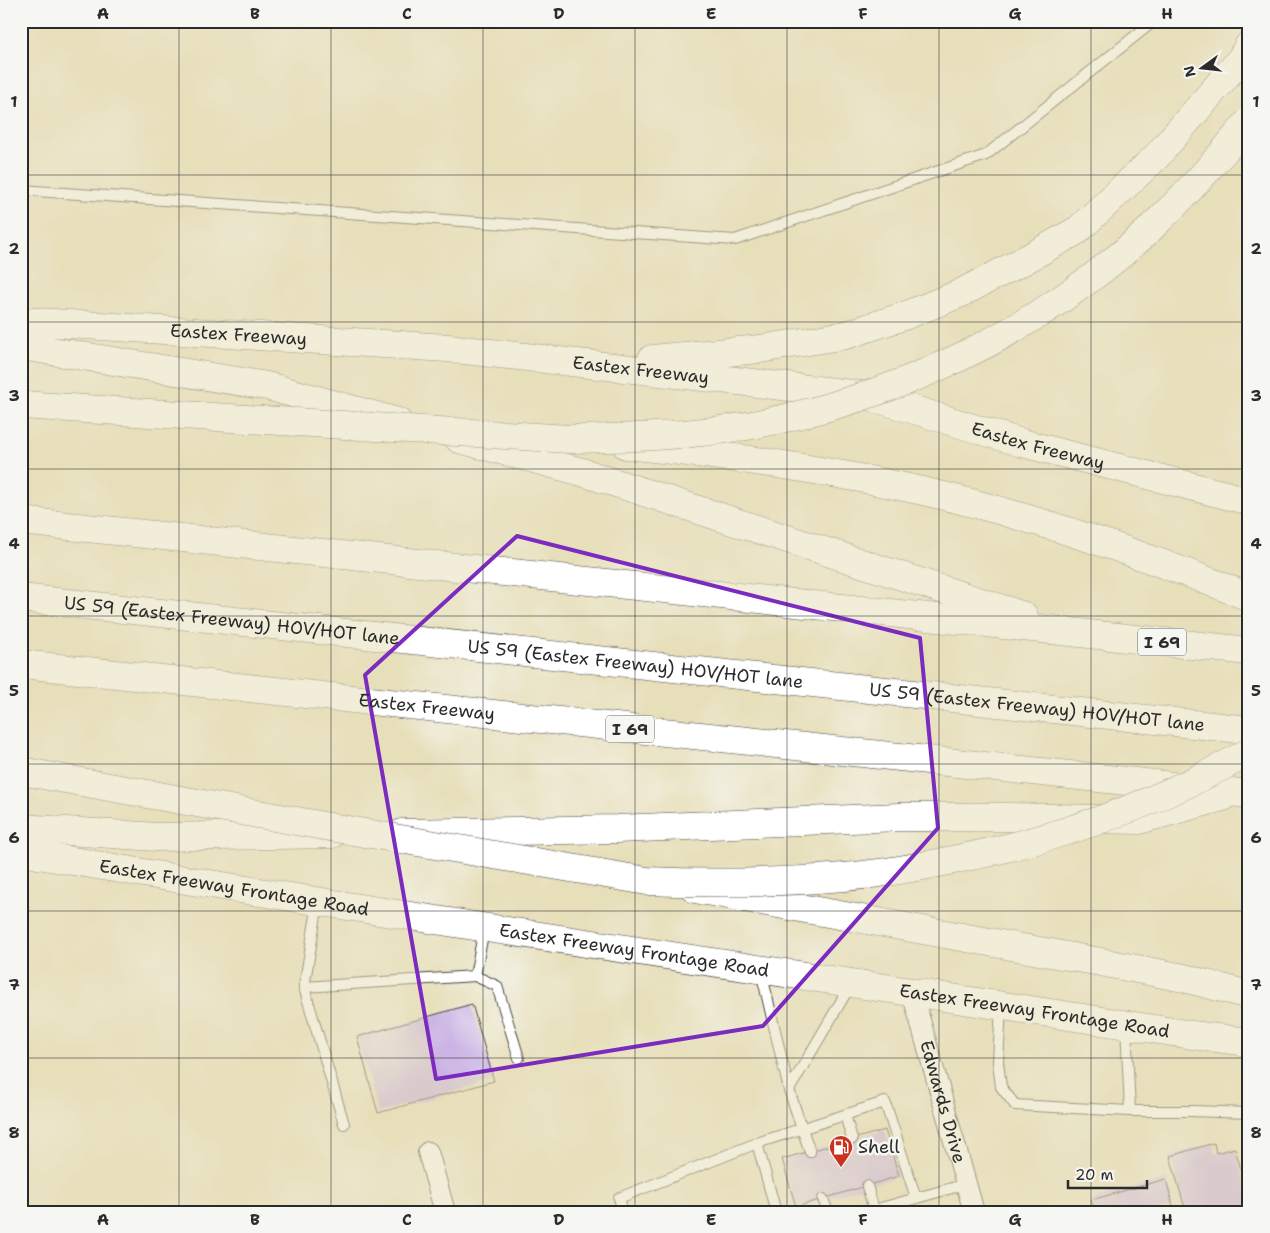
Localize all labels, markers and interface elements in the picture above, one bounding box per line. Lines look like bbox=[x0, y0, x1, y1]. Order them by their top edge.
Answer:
text: A bbox=[97, 3, 109, 24]
text: B bbox=[250, 3, 260, 24]
text: C bbox=[402, 3, 412, 24]
text: D bbox=[553, 3, 565, 24]
text: E bbox=[706, 3, 716, 24]
text: F bbox=[858, 3, 868, 24]
text: G bbox=[1009, 3, 1022, 24]
text: H bbox=[1161, 3, 1173, 24]
north arrow bbox=[1178, 42, 1228, 92]
text: N bbox=[1179, 64, 1200, 79]
text: 1 bbox=[10, 91, 18, 112]
text: 1 bbox=[1252, 91, 1260, 112]
text: 2 bbox=[8, 238, 20, 259]
text: 2 bbox=[1250, 238, 1262, 259]
street label: Eastex Freeway bbox=[169, 318, 308, 351]
street label: Eastex Freeway bbox=[571, 350, 710, 390]
text: 3 bbox=[8, 385, 20, 406]
text: 3 bbox=[1250, 385, 1262, 406]
street label: Eastex Freeway bbox=[969, 416, 1107, 476]
text: 4 bbox=[8, 533, 20, 554]
text: 4 bbox=[1250, 533, 1262, 554]
street label: US 59 (Eastex Freeway) HOV/HOT lane bbox=[63, 591, 401, 651]
road number: I 69 bbox=[1138, 628, 1186, 656]
street label: US 59 (Eastex Freeway) HOV/HOT lane bbox=[466, 634, 804, 694]
street label: US 59 (Eastex Freeway) HOV/HOT lane bbox=[868, 677, 1206, 737]
text: 5 bbox=[9, 680, 19, 701]
text: 5 bbox=[1251, 680, 1261, 701]
street label: Eastex Freeway bbox=[357, 688, 496, 726]
road number: I 69 bbox=[606, 716, 654, 742]
text: 6 bbox=[8, 827, 20, 848]
text: 6 bbox=[1250, 827, 1262, 848]
street label: Eastex Freeway Frontage Road bbox=[97, 854, 371, 921]
street label: Eastex Freeway Frontage Road bbox=[497, 918, 771, 983]
text: 7 bbox=[8, 974, 20, 995]
text: 7 bbox=[1250, 974, 1262, 995]
street label: Eastex Freeway Frontage Road bbox=[898, 978, 1171, 1043]
street label: Edwards Drive bbox=[914, 1038, 972, 1166]
text: 8 bbox=[8, 1122, 20, 1143]
text: 8 bbox=[1250, 1122, 1262, 1143]
fuel station icon: Shell bbox=[828, 1134, 854, 1168]
place label: Shell bbox=[858, 1135, 900, 1159]
scale bar bbox=[1068, 1158, 1146, 1190]
text: 20 m bbox=[1075, 1165, 1114, 1185]
text: A bbox=[97, 1209, 109, 1230]
text: B bbox=[250, 1209, 260, 1230]
text: C bbox=[402, 1209, 412, 1230]
text: D bbox=[553, 1209, 565, 1230]
text: E bbox=[706, 1209, 716, 1230]
text: F bbox=[858, 1209, 868, 1230]
text: G bbox=[1009, 1209, 1022, 1230]
text: H bbox=[1161, 1209, 1173, 1230]

